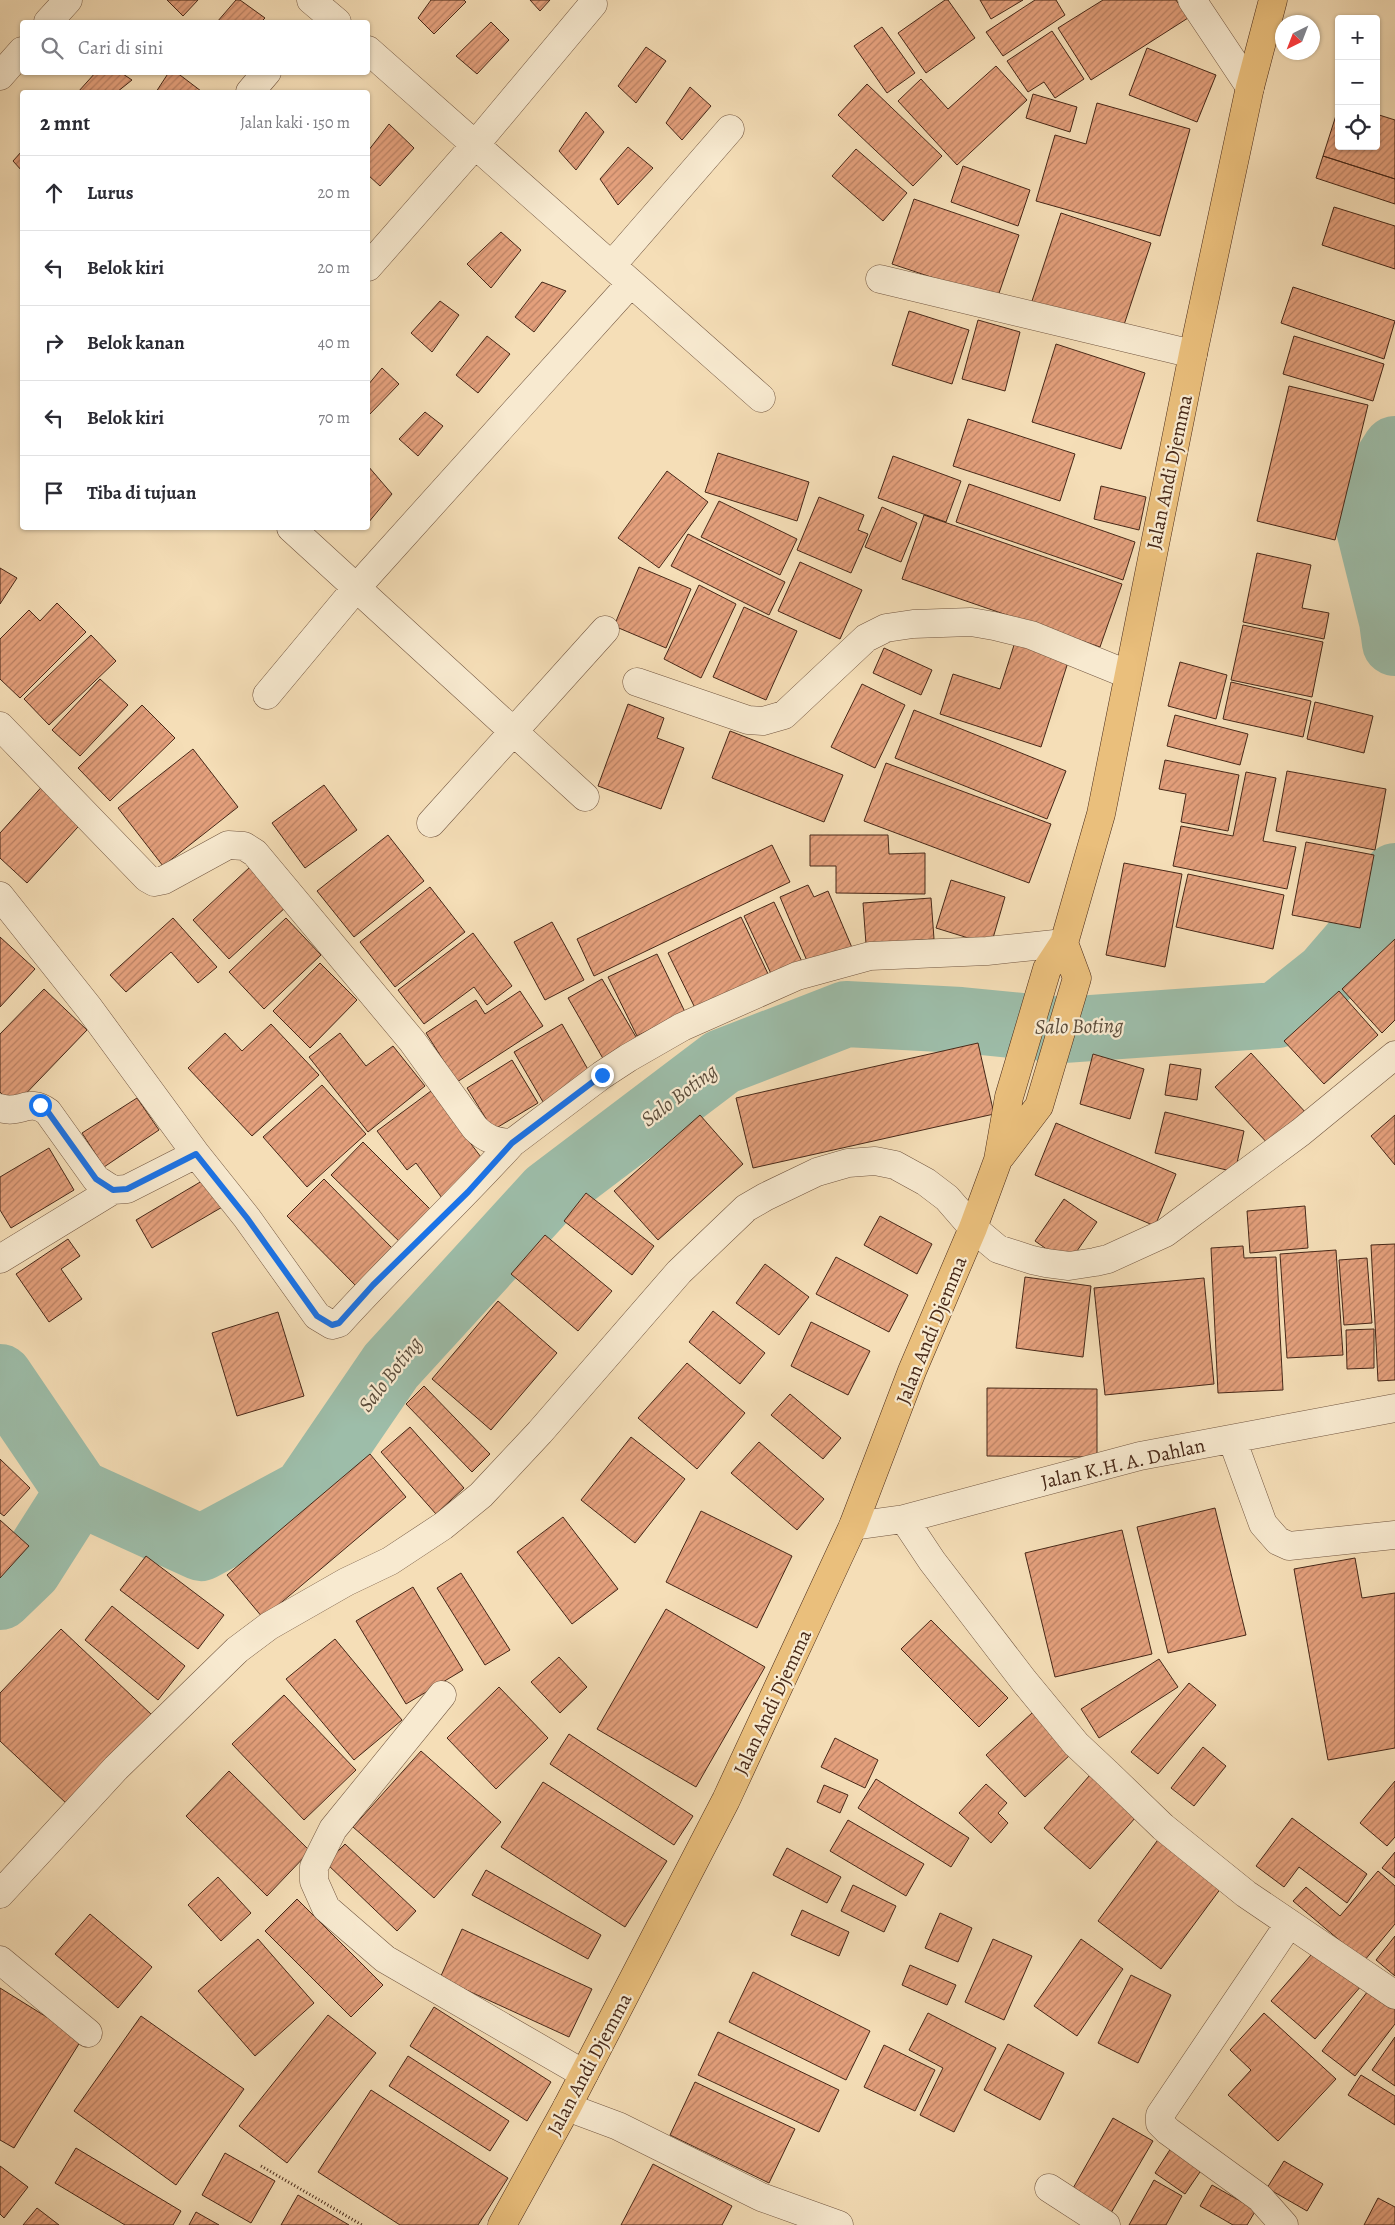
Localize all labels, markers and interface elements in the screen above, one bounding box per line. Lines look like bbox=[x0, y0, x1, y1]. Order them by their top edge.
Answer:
north arrow bbox=[1275, 15, 1320, 60]
map controls bbox=[1335, 15, 1380, 150]
button: + bbox=[1335, 15, 1380, 60]
search box bbox=[20, 20, 370, 75]
icon: search bbox=[38, 34, 66, 62]
text: Cari di sini bbox=[78, 35, 163, 61]
button: − bbox=[1335, 60, 1380, 105]
button: locate bbox=[1335, 105, 1380, 150]
text: 2 mnt bbox=[40, 109, 90, 137]
text: Jalan kaki · 150 m bbox=[240, 112, 350, 134]
icon: ahead bbox=[40, 179, 68, 207]
text: Lurus bbox=[87, 180, 133, 206]
text: 20 m bbox=[317, 182, 350, 204]
icon: left bbox=[40, 254, 68, 282]
text: Belok kiri bbox=[87, 255, 164, 281]
text: 20 m bbox=[317, 257, 350, 279]
icon: right bbox=[40, 329, 68, 357]
text: Belok kanan bbox=[87, 330, 185, 356]
text: 40 m bbox=[318, 332, 350, 354]
street label: Jalan Andi Djemma bbox=[1140, 392, 1199, 552]
icon: left bbox=[40, 404, 68, 432]
text: Belok kiri bbox=[87, 405, 164, 431]
text: 70 m bbox=[318, 407, 350, 429]
icon: arrive bbox=[40, 479, 68, 507]
text: Tiba di tujuan bbox=[87, 480, 196, 506]
water label: Salo Boting bbox=[1034, 1011, 1124, 1041]
water label: Salo Boting bbox=[635, 1057, 723, 1133]
route end bbox=[591, 1064, 614, 1087]
route start bbox=[29, 1094, 52, 1117]
street label: Jalan Andi Djemma bbox=[889, 1251, 974, 1408]
water label: Salo Boting bbox=[352, 1330, 429, 1418]
street label: Jalan K.H. A. Dahlan bbox=[1038, 1431, 1208, 1496]
street label: Jalan Andi Djemma bbox=[727, 1624, 818, 1779]
street label: Jalan Andi Djemma bbox=[541, 1988, 639, 2140]

